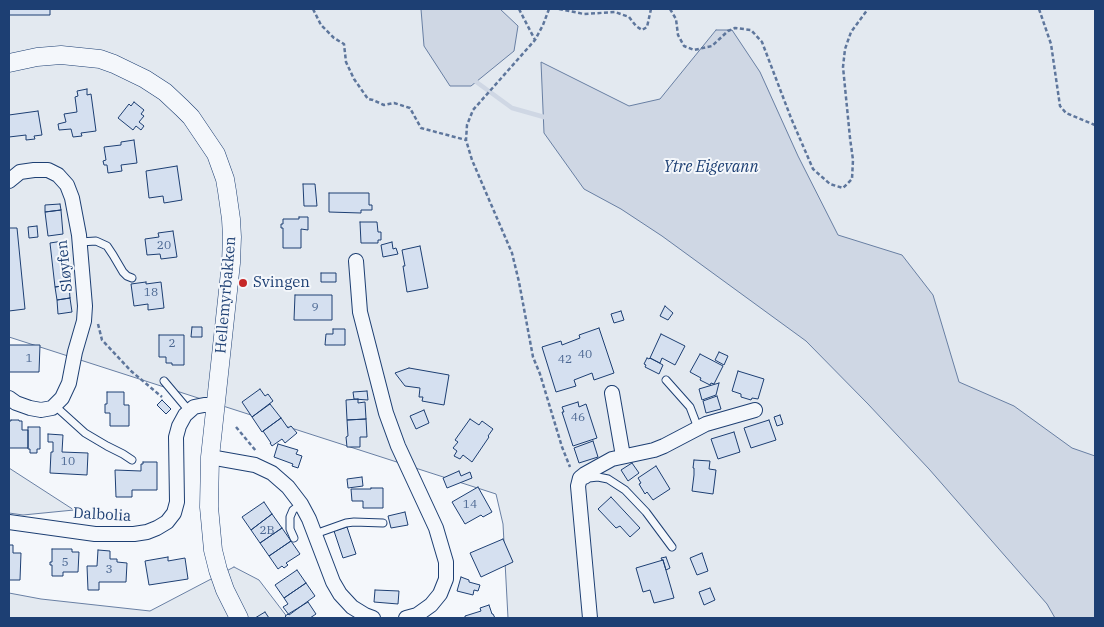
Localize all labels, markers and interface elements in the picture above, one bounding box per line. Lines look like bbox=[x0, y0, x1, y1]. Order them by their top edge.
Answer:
water label: Ytre Eigevann bbox=[663, 157, 759, 177]
street label: Hellemyrbakken bbox=[212, 236, 240, 354]
street label: Sløyfen bbox=[53, 239, 77, 293]
house number: 20 bbox=[157, 239, 171, 253]
place label: Svingen bbox=[253, 274, 310, 292]
marker: Svingen bbox=[237, 277, 249, 289]
house number: 18 bbox=[144, 286, 158, 300]
house number: 9 bbox=[311, 301, 319, 315]
house number: 2 bbox=[168, 337, 176, 351]
house number: 40 bbox=[578, 348, 592, 362]
house number: 1 bbox=[25, 352, 33, 366]
house number: 42 bbox=[558, 353, 572, 367]
house number: 46 bbox=[571, 411, 585, 425]
house number: 10 bbox=[61, 455, 75, 469]
house number: 14 bbox=[463, 498, 477, 512]
street label: Dalbolia bbox=[72, 504, 132, 526]
house number: 2B bbox=[259, 524, 275, 538]
house number: 5 bbox=[61, 556, 69, 570]
house number: 3 bbox=[105, 563, 113, 577]

